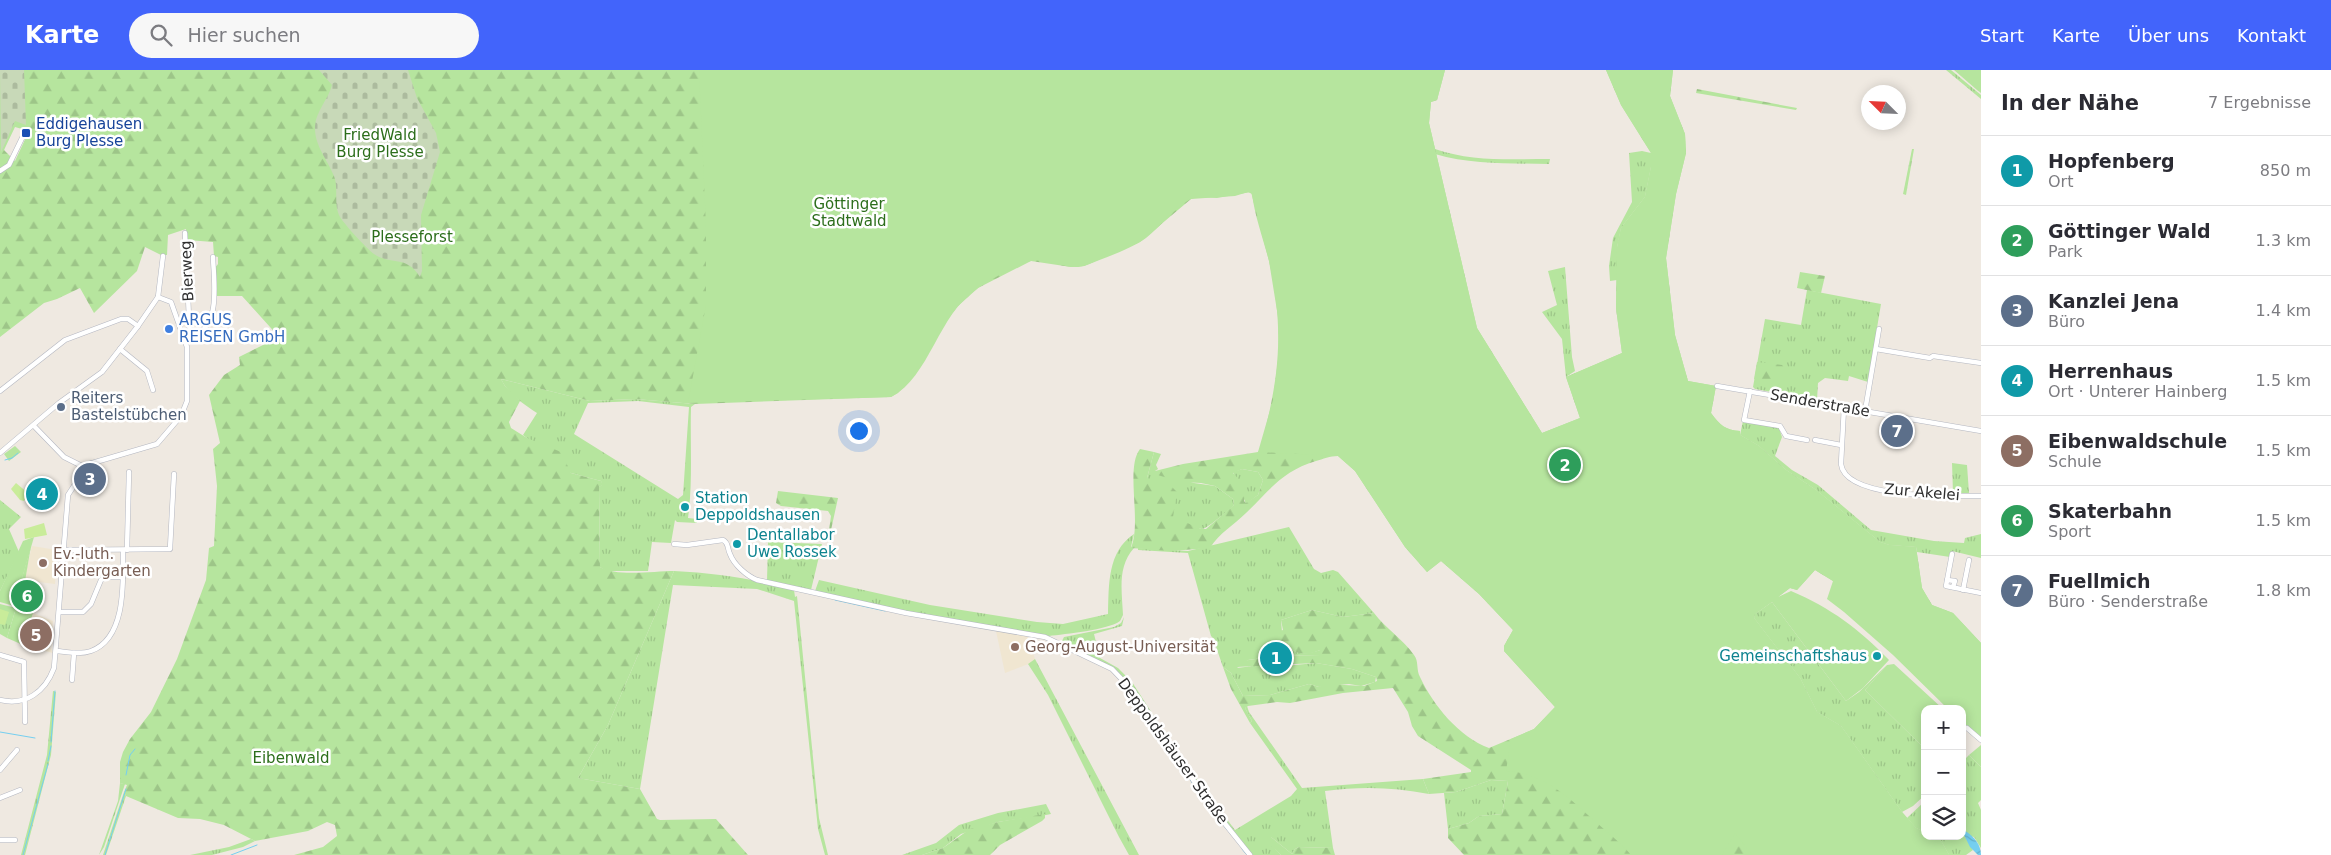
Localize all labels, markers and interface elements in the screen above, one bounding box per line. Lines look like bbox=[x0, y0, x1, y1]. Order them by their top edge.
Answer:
search box bbox=[129, 13, 479, 58]
text: Karte bbox=[25, 21, 99, 49]
icon: search bbox=[147, 21, 175, 49]
text: Hier suchen bbox=[187, 24, 301, 46]
text: Start bbox=[1980, 25, 2024, 46]
text: Karte bbox=[2052, 25, 2100, 46]
text: Über uns bbox=[2128, 25, 2209, 46]
text: Kontakt bbox=[2237, 25, 2306, 46]
north arrow bbox=[1861, 85, 1906, 130]
text: In der Nähe bbox=[2001, 91, 2139, 115]
text: 7 Ergebnisse bbox=[2208, 93, 2311, 112]
place label: Eddigehausen Burg Plesse bbox=[36, 115, 142, 150]
park label: FriedWald Burg Plesse bbox=[336, 126, 424, 161]
marker: Eddigehausen Burg Plesse bbox=[20, 127, 32, 139]
text: Hopfenberg bbox=[2048, 150, 2175, 172]
text: 1 bbox=[2011, 161, 2023, 180]
text: 850 m bbox=[2260, 161, 2311, 180]
text: Ort bbox=[2048, 172, 2073, 191]
park label: Göttinger Stadtwald bbox=[811, 195, 887, 230]
text: Göttinger Wald bbox=[2048, 220, 2211, 242]
park label: Plesseforst bbox=[371, 228, 453, 246]
text: 2 bbox=[2011, 231, 2023, 250]
text: 1.3 km bbox=[2256, 231, 2311, 250]
street label: Bierweg bbox=[176, 240, 198, 302]
text: Park bbox=[2048, 242, 2083, 261]
text: Kanzlei Jena bbox=[2048, 290, 2179, 312]
text: 3 bbox=[2011, 301, 2023, 320]
text: 1.4 km bbox=[2256, 301, 2311, 320]
place label: ARGUS REISEN GmbH bbox=[179, 311, 285, 346]
text: Büro bbox=[2048, 312, 2085, 331]
marker: ARGUS REISEN GmbH bbox=[163, 323, 175, 335]
text: Herrenhaus bbox=[2048, 360, 2173, 382]
text: 4 bbox=[2011, 371, 2023, 390]
text: 1.5 km bbox=[2256, 371, 2311, 390]
text: Ort · Unterer Hainberg bbox=[2048, 382, 2227, 401]
street label: Senderstraße bbox=[1769, 385, 1871, 421]
place label: Reiters Bastelstübchen bbox=[71, 389, 187, 424]
marker: Reiters Bastelstübchen bbox=[55, 401, 67, 413]
pin: 7 bbox=[1881, 412, 1913, 450]
your location bbox=[846, 418, 872, 444]
text: Eibenwaldschule bbox=[2048, 430, 2227, 452]
text: 5 bbox=[2011, 441, 2023, 460]
text: 1.5 km bbox=[2256, 441, 2311, 460]
pin: 2 bbox=[1549, 446, 1581, 484]
text: Schule bbox=[2048, 452, 2102, 471]
pin: 3 bbox=[74, 460, 106, 498]
pin: 4 bbox=[26, 475, 58, 513]
street label: Zur Akelei bbox=[1883, 480, 1961, 504]
place label: Station Deppoldshausen bbox=[695, 489, 820, 524]
text: Skaterbahn bbox=[2048, 500, 2172, 522]
marker: Station Deppoldshausen bbox=[679, 501, 691, 513]
text: 6 bbox=[2011, 511, 2023, 530]
text: 1.5 km bbox=[2256, 511, 2311, 530]
text: Sport bbox=[2048, 522, 2091, 541]
place label: Dentallabor Uwe Rossek bbox=[747, 526, 837, 561]
marker: Dentallabor Uwe Rossek bbox=[731, 538, 743, 550]
place label: Ev.-luth. Kindergarten bbox=[53, 545, 151, 580]
marker: Ev.-luth. Kindergarten bbox=[37, 557, 49, 569]
text: Fuellmich bbox=[2048, 570, 2151, 592]
pin: 6 bbox=[11, 577, 43, 615]
text: 7 bbox=[2011, 581, 2023, 600]
text: 1.8 km bbox=[2256, 581, 2311, 600]
text: Büro · Senderstraße bbox=[2048, 592, 2208, 611]
pin: 5 bbox=[20, 616, 52, 654]
place label: Georg-August-Universität bbox=[1025, 638, 1215, 656]
pin: 1 bbox=[1260, 639, 1292, 677]
marker: Georg-August-Universität bbox=[1009, 641, 1021, 653]
place label: Gemeinschaftshaus bbox=[1719, 647, 1867, 665]
marker: Gemeinschaftshaus bbox=[1871, 650, 1883, 662]
street label: Deppoldshäuser Straße bbox=[1114, 674, 1232, 828]
map controls bbox=[1921, 705, 1966, 840]
button: + bbox=[1921, 705, 1966, 750]
park label: Eibenwald bbox=[252, 749, 330, 767]
button: − bbox=[1921, 750, 1966, 795]
button: layers bbox=[1921, 795, 1966, 840]

